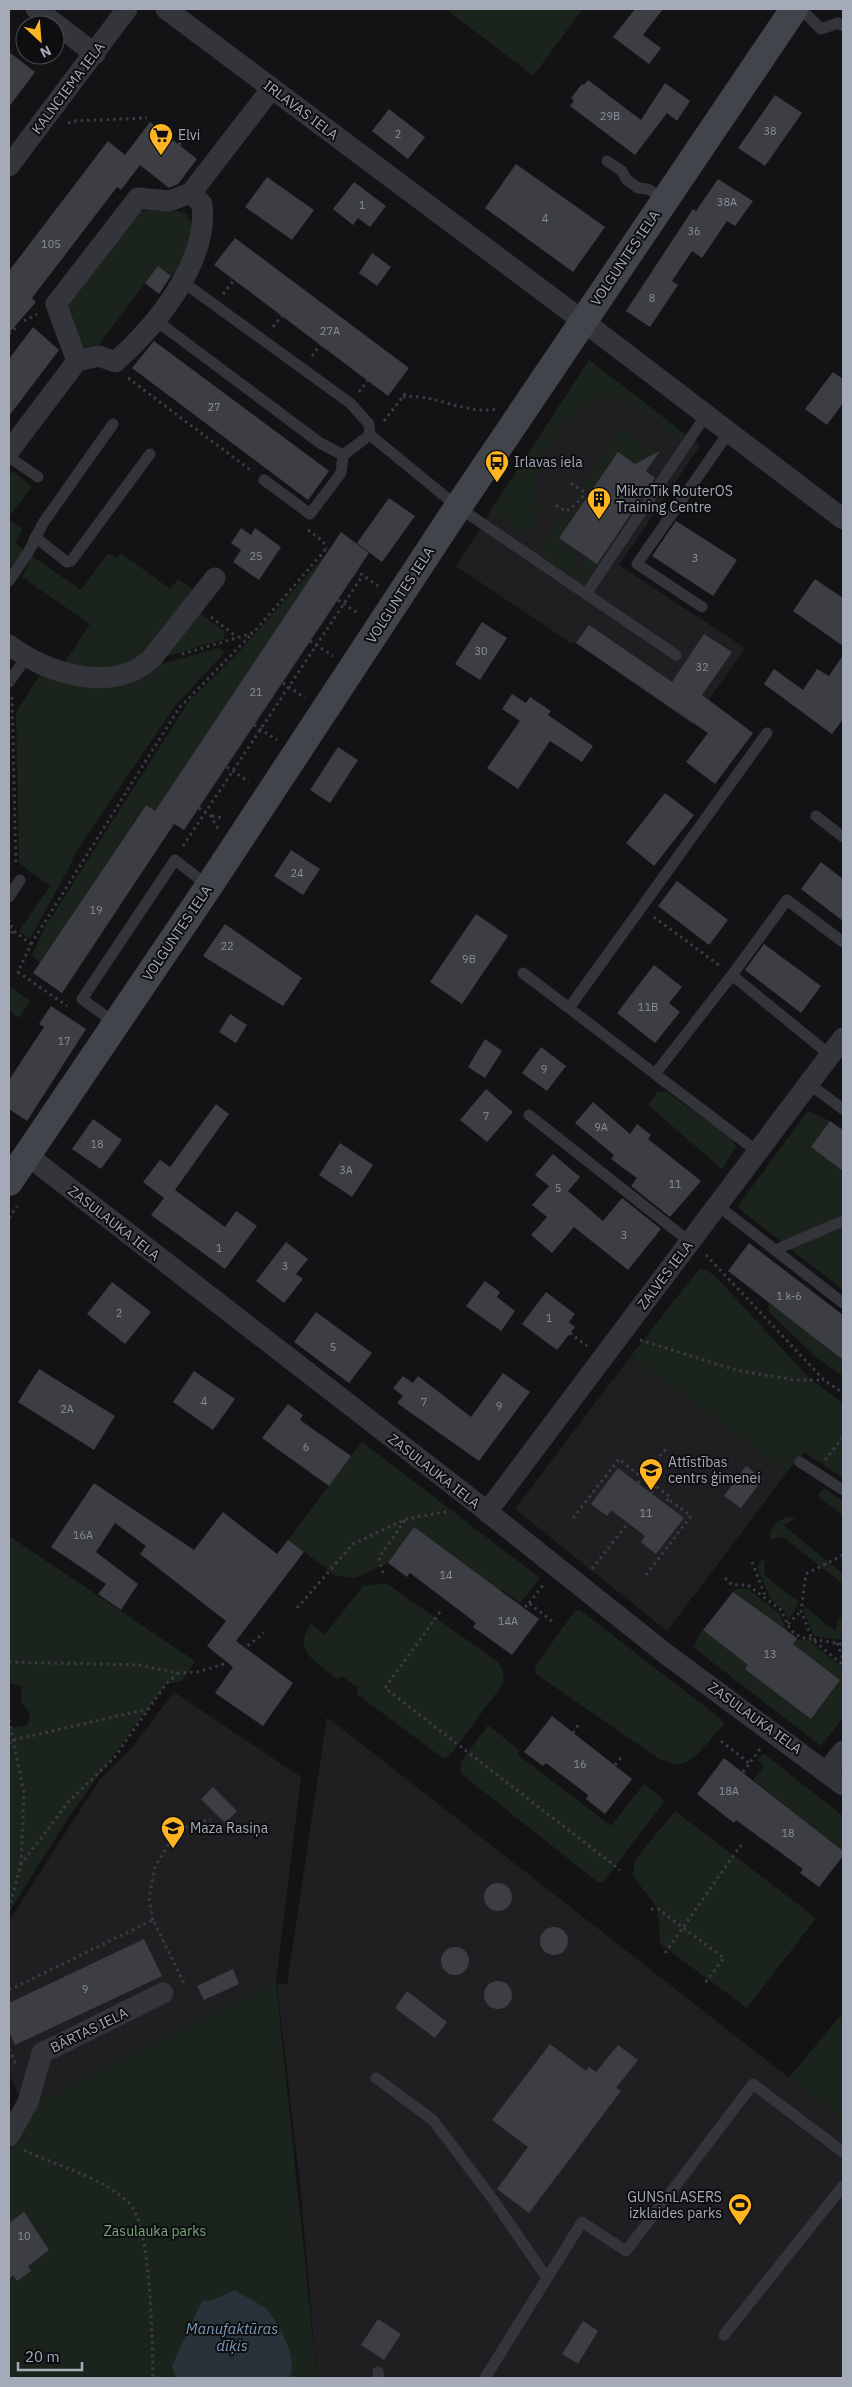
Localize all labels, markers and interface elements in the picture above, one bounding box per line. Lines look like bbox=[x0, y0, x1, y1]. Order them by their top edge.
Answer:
north arrow bbox=[15, 15, 65, 65]
street label: KALNCIEMA IELA bbox=[28, 39, 108, 137]
street label: IRLAVAS IELA bbox=[260, 76, 342, 144]
house number: 29B bbox=[600, 109, 620, 123]
supermarket icon: Elvi bbox=[148, 122, 174, 156]
house number: 38 bbox=[763, 124, 777, 138]
place label: Elvi bbox=[178, 126, 200, 144]
house number: 2 bbox=[395, 127, 401, 141]
house number: 38A bbox=[717, 195, 737, 209]
house number: 1 bbox=[359, 198, 366, 212]
street label: VOLGUNTES IELA bbox=[586, 207, 664, 309]
house number: 4 bbox=[542, 211, 549, 225]
house number: 36 bbox=[687, 224, 701, 238]
house number: 105 bbox=[41, 237, 61, 251]
house number: 8 bbox=[649, 291, 655, 305]
house number: 27A bbox=[320, 324, 340, 338]
house number: 27 bbox=[207, 400, 221, 414]
bus stop icon: Irlavas iela bbox=[484, 449, 510, 483]
place label: Irlavas iela bbox=[514, 453, 583, 471]
place label: MikroTik RouterOS Training Centre bbox=[616, 482, 733, 516]
building icon: MikroTik RouterOS Training Centre bbox=[586, 486, 612, 520]
street label: VOLGUNTES IELA bbox=[362, 543, 438, 647]
house number: 25 bbox=[249, 549, 263, 563]
house number: 3 bbox=[692, 551, 698, 565]
house number: 30 bbox=[474, 644, 488, 658]
house number: 32 bbox=[695, 660, 709, 674]
house number: 21 bbox=[249, 685, 263, 699]
house number: 24 bbox=[290, 866, 304, 880]
street label: VOLGUNTES IELA bbox=[138, 882, 216, 984]
house number: 19 bbox=[89, 903, 103, 917]
house number: 22 bbox=[220, 939, 234, 953]
house number: 9B bbox=[462, 952, 476, 966]
house number: 11B bbox=[638, 1000, 658, 1014]
house number: 17 bbox=[57, 1034, 71, 1048]
house number: 9 bbox=[541, 1062, 547, 1076]
house number: 7 bbox=[483, 1109, 489, 1123]
house number: 9A bbox=[594, 1120, 608, 1134]
house number: 18 bbox=[90, 1137, 104, 1151]
house number: 3A bbox=[339, 1163, 353, 1177]
house number: 11 bbox=[668, 1177, 682, 1191]
house number: 5 bbox=[555, 1181, 561, 1195]
street label: ZASULAUKA IELA bbox=[65, 1182, 163, 1264]
house number: 3 bbox=[621, 1228, 627, 1242]
street label: ZALVES IELA bbox=[633, 1237, 697, 1313]
house number: 1 bbox=[216, 1241, 223, 1255]
house number: 3 bbox=[282, 1259, 288, 1273]
house number: 1 k-6 bbox=[776, 1289, 802, 1303]
house number: 2 bbox=[116, 1306, 122, 1320]
house number: 1 bbox=[546, 1311, 553, 1325]
house number: 5 bbox=[330, 1340, 336, 1354]
house number: 4 bbox=[201, 1394, 208, 1408]
house number: 7 bbox=[421, 1395, 427, 1409]
house number: 9 bbox=[496, 1399, 502, 1413]
house number: 2A bbox=[60, 1402, 74, 1416]
street label: ZASULAUKA IELA bbox=[385, 1430, 483, 1512]
house number: 6 bbox=[303, 1440, 309, 1454]
place label: Attīstības centrs ģimenei bbox=[668, 1453, 761, 1487]
school or university icon: Attīstības centrs ģimenei bbox=[638, 1457, 664, 1491]
house number: 11 bbox=[639, 1506, 653, 1520]
house number: 16A bbox=[73, 1528, 93, 1542]
house number: 14 bbox=[439, 1568, 453, 1582]
house number: 14A bbox=[498, 1614, 518, 1628]
house number: 13 bbox=[763, 1647, 777, 1661]
street label: ZASULAUKA IELA bbox=[705, 1678, 805, 1758]
house number: 16 bbox=[573, 1757, 587, 1771]
house number: 18A bbox=[719, 1784, 739, 1798]
school or university icon: Maza Rasiņa bbox=[160, 1815, 186, 1849]
place label: Maza Rasiņa bbox=[190, 1819, 269, 1837]
house number: 18 bbox=[781, 1826, 795, 1840]
house number: 9 bbox=[82, 1982, 88, 1996]
street label: BĀRTAS IELA bbox=[47, 2003, 131, 2057]
place label: GUNSnLASERS izklaides parks bbox=[627, 2188, 722, 2222]
sports icon: GUNSnLASERS izklaides parks bbox=[727, 2192, 753, 2226]
park label: Zasulauka parks bbox=[104, 2222, 206, 2240]
house number: 10 bbox=[17, 2229, 31, 2243]
water label: Manufaktūras dīķis bbox=[186, 2319, 278, 2355]
scale bar bbox=[18, 2340, 81, 2372]
text: 20 m bbox=[25, 2347, 60, 2366]

